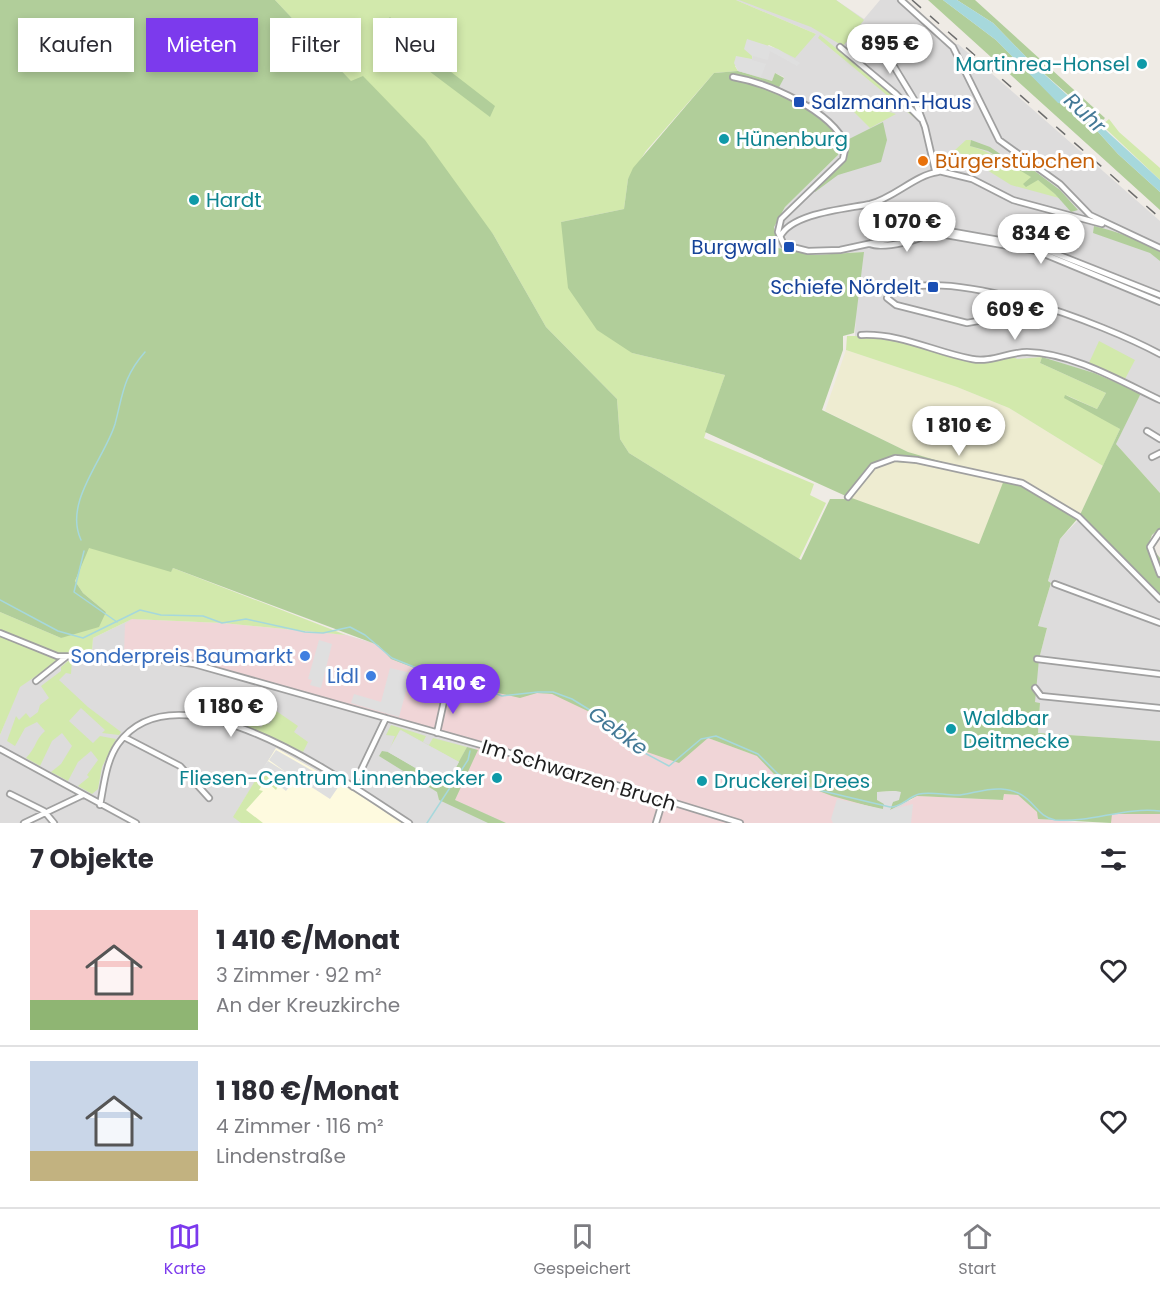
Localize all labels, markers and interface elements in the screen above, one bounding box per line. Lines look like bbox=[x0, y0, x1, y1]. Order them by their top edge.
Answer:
chip: Kaufen bbox=[18, 18, 134, 72]
chip: Mieten bbox=[146, 18, 258, 72]
chip: Filter bbox=[270, 18, 361, 72]
chip: Neu bbox=[373, 18, 457, 72]
pin: 895 € bbox=[848, 24, 932, 75]
text: 895 € bbox=[861, 29, 919, 57]
place label: Martinrea-Honsel bbox=[955, 50, 1130, 78]
marker: Martinrea-Honsel bbox=[1135, 57, 1149, 71]
water label: Ruhr bbox=[1058, 86, 1113, 140]
place label: Salzmann-Haus bbox=[811, 88, 972, 116]
marker: Salzmann-Haus bbox=[792, 95, 806, 109]
place label: Hünenburg bbox=[736, 125, 848, 153]
marker: Hünenburg bbox=[717, 132, 731, 146]
place label: Bürgerstübchen bbox=[935, 147, 1095, 175]
marker: Bürgerstübchen bbox=[916, 154, 930, 168]
place label: Hardt bbox=[206, 186, 262, 214]
marker: Hardt bbox=[187, 193, 201, 207]
pin: 1 070 € bbox=[852, 202, 962, 253]
text: 1 070 € bbox=[873, 207, 941, 235]
pin: 834 € bbox=[999, 214, 1083, 265]
text: 834 € bbox=[1012, 219, 1070, 247]
place label: Burgwall bbox=[691, 233, 777, 261]
marker: Burgwall bbox=[782, 240, 796, 254]
place label: Schiefe Nördelt bbox=[770, 273, 921, 301]
marker: Schiefe Nördelt bbox=[926, 280, 940, 294]
pin: 609 € bbox=[973, 290, 1057, 341]
text: 609 € bbox=[986, 295, 1044, 323]
pin: 1 810 € bbox=[904, 406, 1014, 457]
text: 1 810 € bbox=[926, 411, 992, 439]
place label: Sonderpreis Baumarkt bbox=[70, 642, 293, 670]
marker: Sonderpreis Baumarkt bbox=[298, 649, 312, 663]
place label: Lidl bbox=[327, 662, 359, 690]
pin: 1 410 € bbox=[398, 664, 508, 715]
marker: Lidl bbox=[364, 669, 378, 683]
text: 1 410 € bbox=[420, 669, 486, 697]
pin: 1 180 € bbox=[176, 687, 286, 738]
text: 1 180 € bbox=[198, 692, 264, 720]
water label: Gebke bbox=[583, 699, 654, 762]
place label: Waldbar Deitmecke bbox=[963, 704, 1070, 755]
marker: Waldbar Deitmecke bbox=[944, 722, 958, 736]
street label: Im Schwarzen Bruch bbox=[478, 732, 680, 818]
place label: Fliesen-Centrum Linnenbecker bbox=[179, 764, 485, 792]
place label: Druckerei Drees bbox=[714, 767, 870, 795]
marker: Fliesen-Centrum Linnenbecker bbox=[490, 771, 504, 785]
marker: Druckerei Drees bbox=[695, 774, 709, 788]
text: 7 Objekte bbox=[30, 841, 154, 877]
icon: filters bbox=[1097, 843, 1130, 876]
text: 1 410 €/Monat bbox=[216, 922, 400, 958]
icon: home bbox=[78, 934, 150, 1006]
icon: heart bbox=[1097, 954, 1130, 987]
text: 3 Zimmer · 92 m² bbox=[216, 961, 381, 989]
text: An der Kreuzkirche bbox=[216, 991, 400, 1019]
text: 1 180 €/Monat bbox=[216, 1073, 399, 1109]
icon: home bbox=[78, 1085, 150, 1157]
icon: heart bbox=[1097, 1105, 1130, 1138]
text: 4 Zimmer · 116 m² bbox=[216, 1112, 384, 1140]
text: Lindenstraße bbox=[216, 1142, 346, 1170]
tab: Karte bbox=[164, 1220, 206, 1281]
tab: Gespeichert bbox=[534, 1220, 631, 1281]
tab: Start bbox=[958, 1220, 996, 1281]

